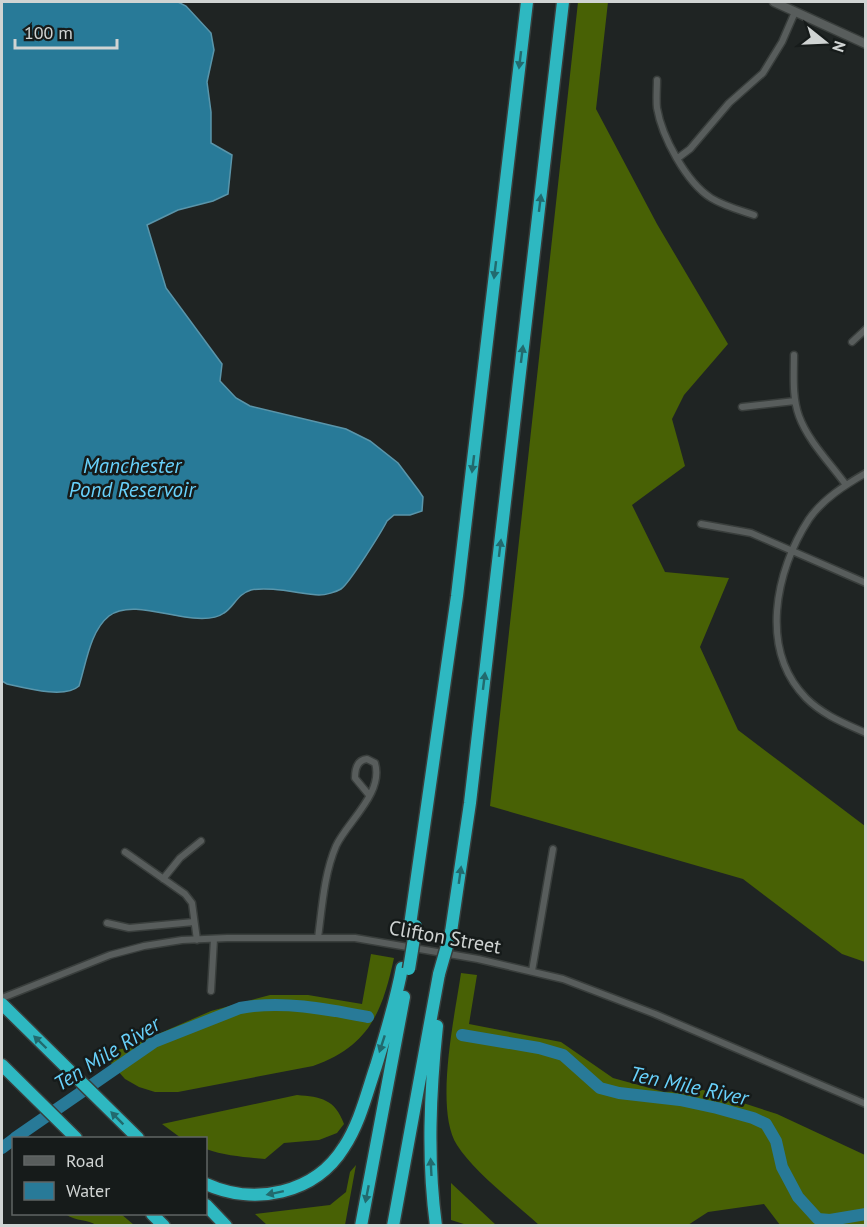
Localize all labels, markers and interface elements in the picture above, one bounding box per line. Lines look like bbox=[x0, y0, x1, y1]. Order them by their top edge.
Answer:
scale bar bbox=[15, 12, 117, 50]
north arrow bbox=[795, 12, 855, 72]
text: 100 m bbox=[24, 21, 73, 44]
text: N bbox=[828, 39, 850, 55]
one-way arrow bbox=[515, 50, 525, 69]
one-way arrow bbox=[535, 193, 545, 212]
one-way arrow bbox=[490, 261, 500, 280]
one-way arrow bbox=[518, 345, 527, 364]
water label: Manchester Pond Reservoir bbox=[69, 452, 197, 503]
one-way arrow bbox=[468, 454, 478, 473]
one-way arrow bbox=[495, 538, 504, 557]
one-way arrow bbox=[479, 672, 489, 691]
one-way arrow bbox=[455, 865, 464, 884]
street label: Clifton Street bbox=[387, 914, 503, 960]
water label: Ten Mile River bbox=[49, 1009, 167, 1097]
one-way arrow bbox=[33, 1035, 48, 1049]
one-way arrow bbox=[377, 1035, 386, 1053]
water label: Ten Mile River bbox=[628, 1060, 753, 1112]
one-way arrow bbox=[111, 1111, 125, 1125]
legend bbox=[12, 1137, 207, 1215]
text: Road bbox=[66, 1149, 104, 1172]
one-way arrow bbox=[426, 1158, 435, 1177]
text: Water bbox=[66, 1179, 110, 1202]
one-way arrow bbox=[362, 1185, 371, 1204]
one-way arrow bbox=[266, 1189, 285, 1198]

